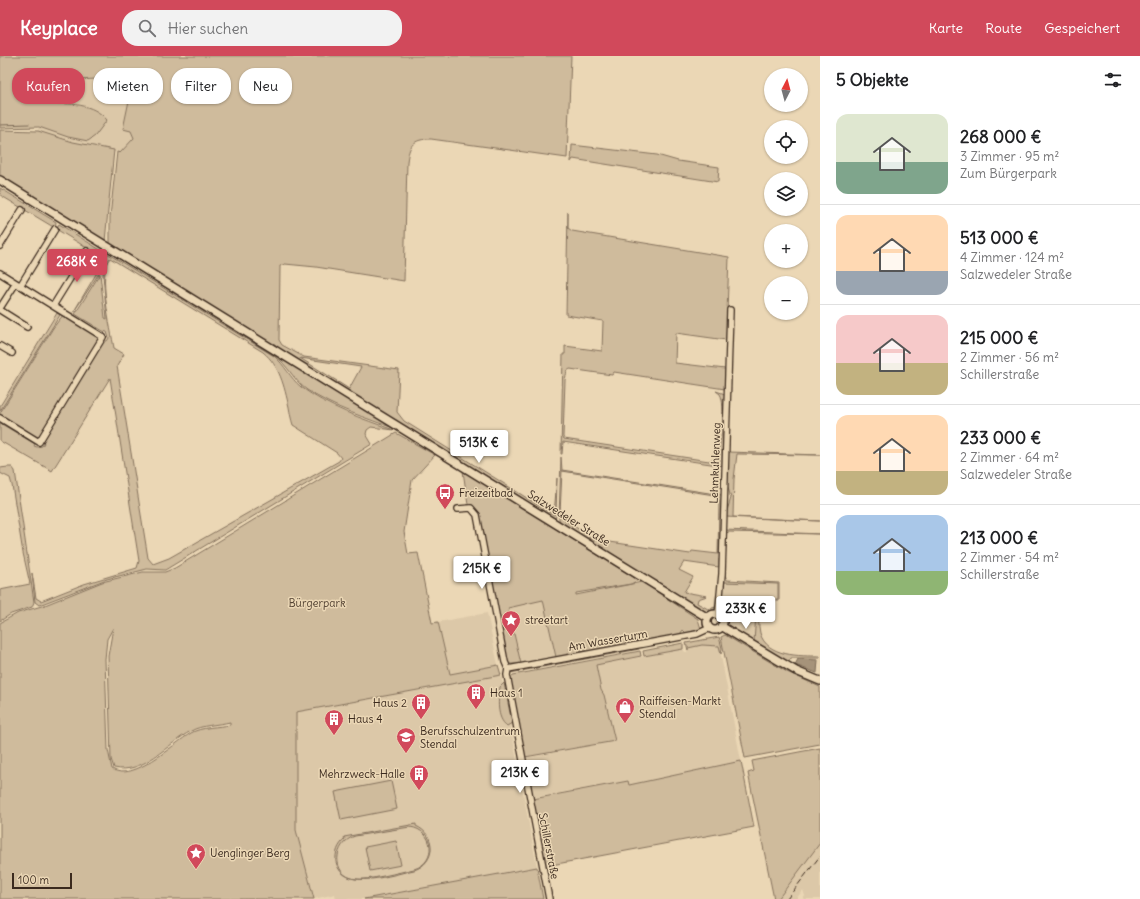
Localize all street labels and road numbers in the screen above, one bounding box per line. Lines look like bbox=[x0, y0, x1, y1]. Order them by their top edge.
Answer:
street label: Lehmkuhlenweg bbox=[707, 422, 723, 504]
street label: Salzwedeler Straße bbox=[525, 487, 613, 549]
street label: Am Wasserturm bbox=[567, 626, 649, 654]
street label: Schillerstraße bbox=[536, 812, 562, 880]

